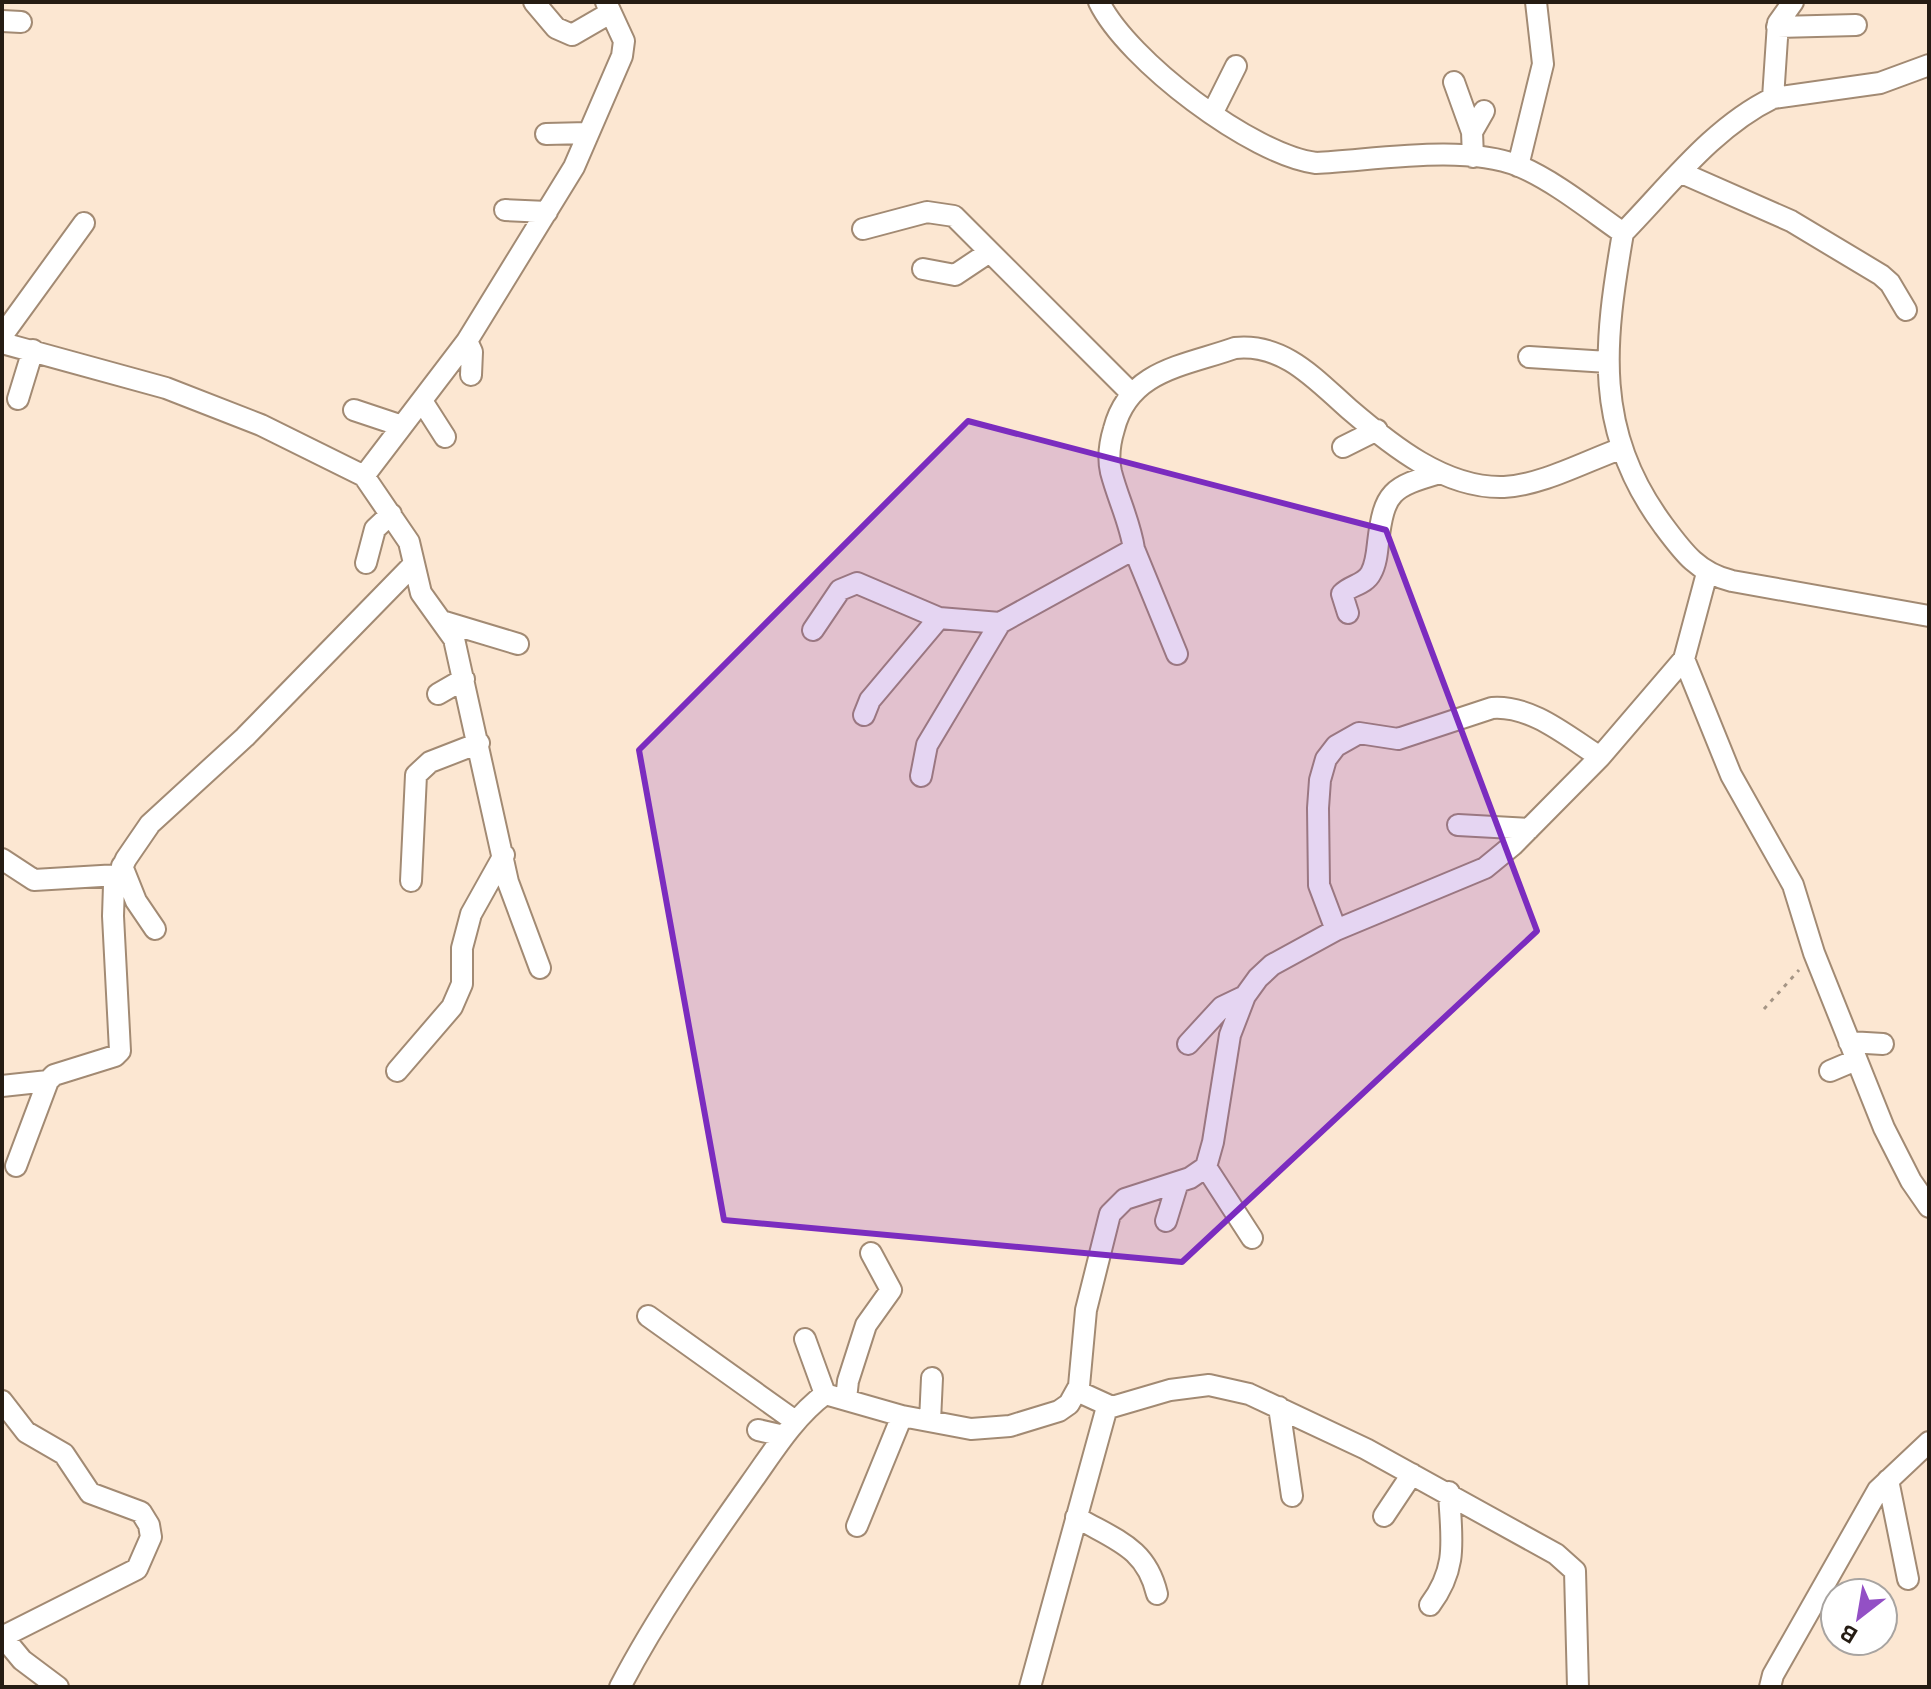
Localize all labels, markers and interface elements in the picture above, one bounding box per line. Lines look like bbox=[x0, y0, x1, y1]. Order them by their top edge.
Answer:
north arrow bbox=[1819, 1577, 1899, 1657]
text: B bbox=[1836, 1619, 1862, 1649]

